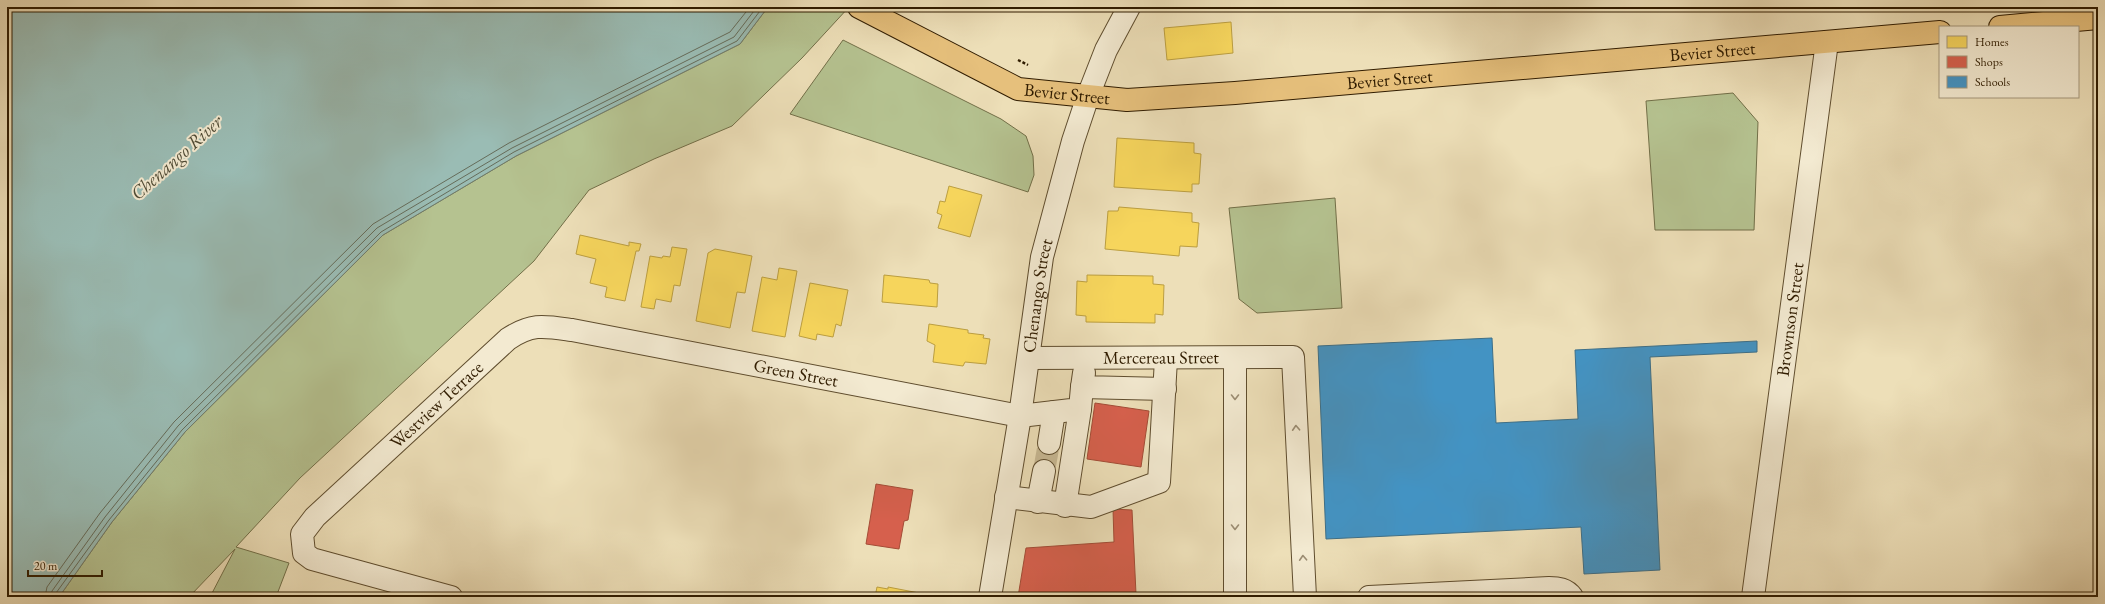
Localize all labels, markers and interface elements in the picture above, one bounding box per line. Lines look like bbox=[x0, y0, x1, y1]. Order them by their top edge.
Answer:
legend bbox=[1939, 26, 2079, 98]
text: Homes bbox=[1975, 34, 2009, 50]
street label: Bevier Street bbox=[1669, 36, 1757, 66]
text: Shops bbox=[1975, 54, 2003, 70]
street label: Bevier Street bbox=[1346, 64, 1434, 94]
text: Schools bbox=[1975, 74, 2010, 90]
street label: Bevier Street bbox=[1023, 78, 1111, 109]
water label: Chenango River bbox=[125, 109, 228, 205]
street label: Chenango Street bbox=[1017, 236, 1058, 354]
street label: Brownson Street bbox=[1771, 261, 1809, 378]
street label: Mercereau Street bbox=[1103, 345, 1219, 369]
street label: Green Street bbox=[752, 353, 841, 392]
street label: Westview Terrace bbox=[385, 356, 488, 453]
one-way arrow bbox=[1231, 394, 1239, 400]
one-way arrow bbox=[1292, 425, 1301, 431]
one-way arrow bbox=[1231, 524, 1239, 530]
scale bar bbox=[28, 552, 102, 578]
one-way arrow bbox=[1298, 555, 1307, 561]
text: 20 m bbox=[34, 558, 58, 574]

